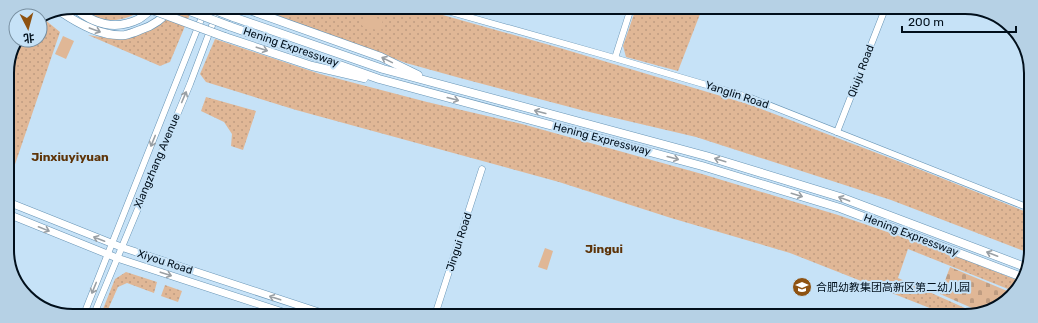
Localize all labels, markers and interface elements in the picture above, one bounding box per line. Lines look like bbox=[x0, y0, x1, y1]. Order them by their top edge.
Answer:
north arrow bbox=[8, 8, 48, 48]
scale bar bbox=[902, 8, 1016, 34]
text: 200 m bbox=[908, 15, 944, 29]
street label: Hening Expressway bbox=[241, 25, 341, 69]
one-way arrow bbox=[89, 26, 101, 34]
text: 北 bbox=[23, 30, 35, 44]
street label: Qiuju Road bbox=[845, 43, 877, 99]
one-way arrow bbox=[255, 46, 268, 53]
one-way arrow bbox=[381, 56, 393, 63]
street label: Yanglin Road bbox=[704, 79, 770, 111]
one-way arrow bbox=[181, 91, 188, 103]
one-way arrow bbox=[446, 96, 459, 103]
one-way arrow bbox=[534, 108, 547, 115]
street label: Xiangzhang Avenue bbox=[131, 112, 183, 210]
street label: Hening Expressway bbox=[552, 120, 652, 158]
one-way arrow bbox=[149, 135, 156, 147]
district label: Jinxiuyiyuan bbox=[31, 150, 109, 164]
one-way arrow bbox=[666, 155, 679, 162]
one-way arrow bbox=[713, 156, 726, 163]
one-way arrow bbox=[791, 192, 804, 199]
one-way arrow bbox=[838, 194, 850, 202]
street label: Jingui Road bbox=[443, 211, 475, 273]
street label: Hening Expressway bbox=[862, 211, 960, 259]
one-way arrow bbox=[38, 225, 50, 233]
one-way arrow bbox=[93, 235, 105, 243]
district label: Jingui bbox=[585, 242, 623, 256]
street label: Xiyou Road bbox=[136, 247, 194, 277]
one-way arrow bbox=[986, 250, 998, 258]
one-way arrow bbox=[159, 271, 172, 278]
school or university icon: 合肥幼教集团高新区第二幼儿园 bbox=[791, 276, 813, 298]
one-way arrow bbox=[90, 281, 98, 293]
place label: 合肥幼教集团高新区第二幼儿园 bbox=[816, 281, 970, 294]
one-way arrow bbox=[269, 294, 282, 301]

